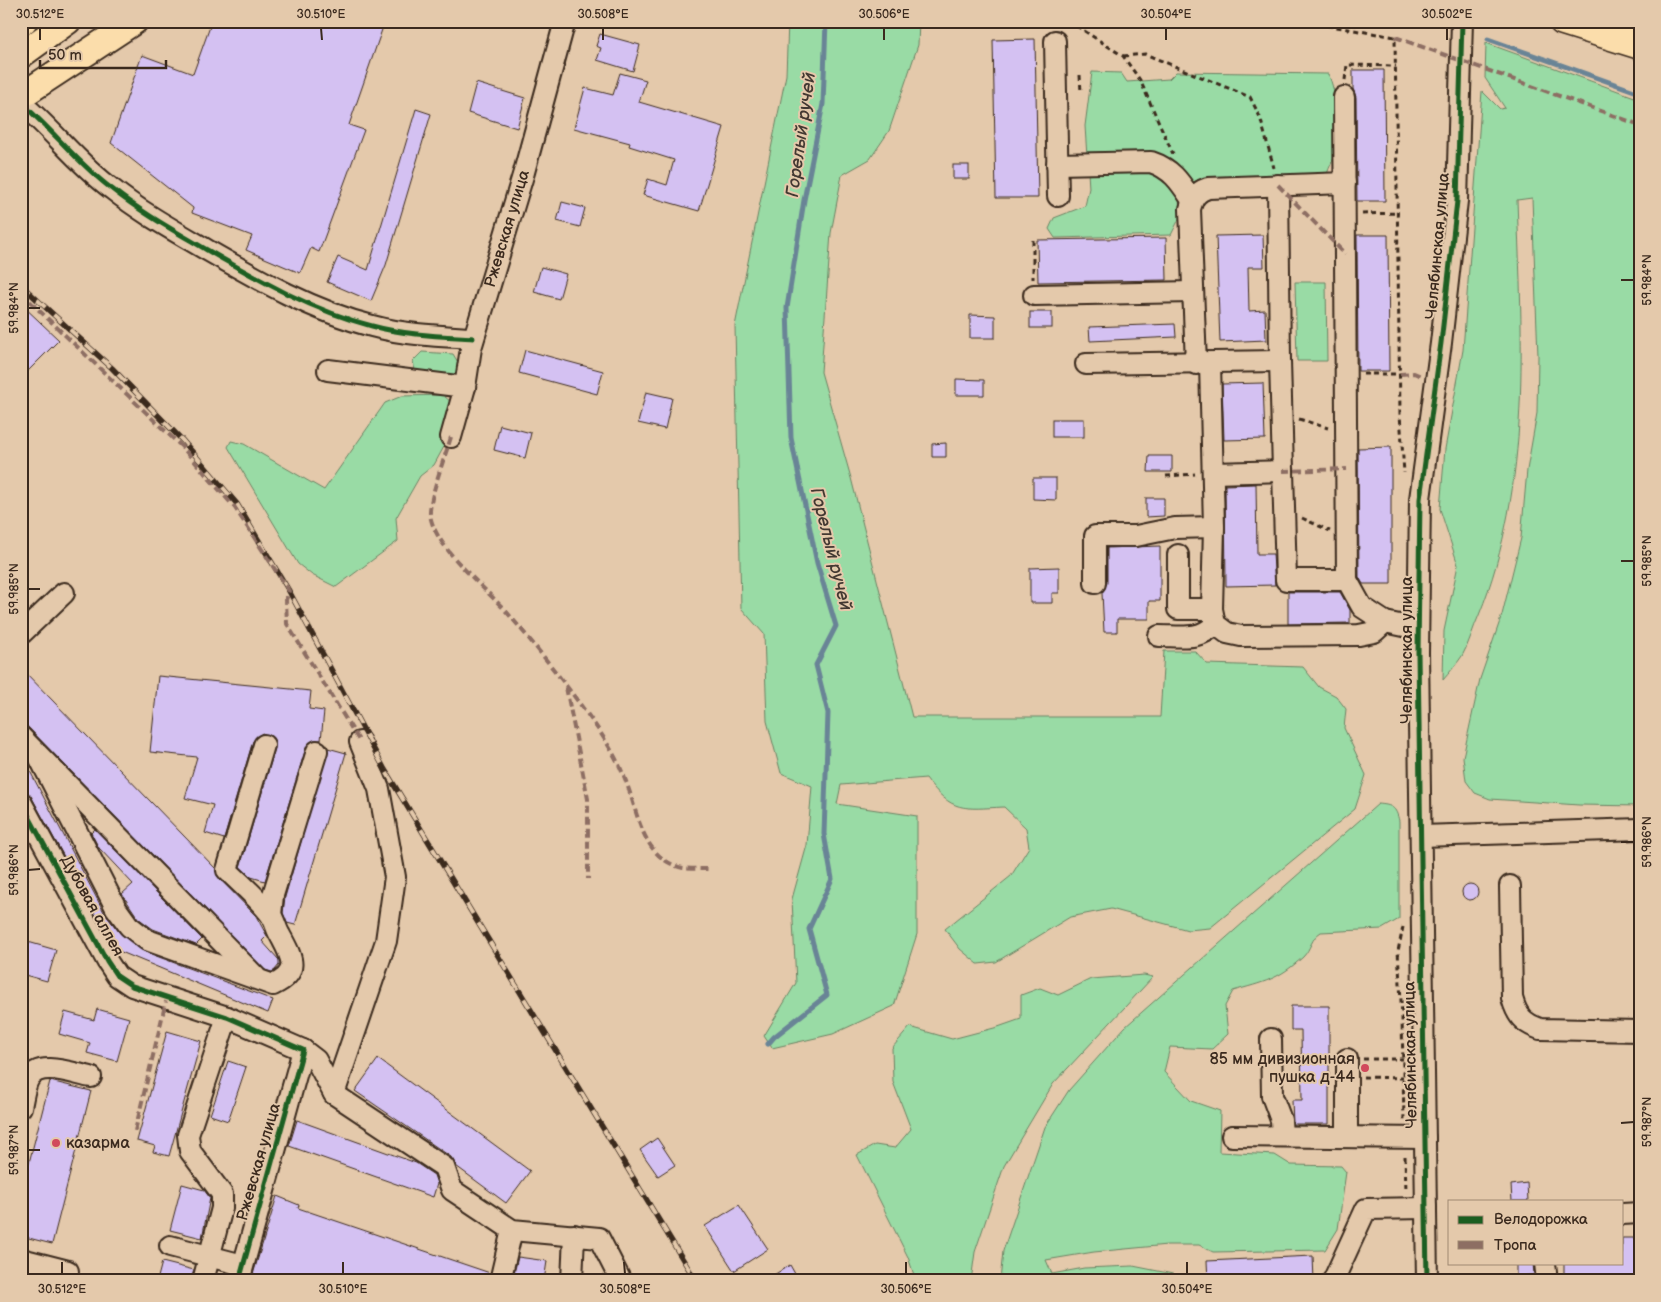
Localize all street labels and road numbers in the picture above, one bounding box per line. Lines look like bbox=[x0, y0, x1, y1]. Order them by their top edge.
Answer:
street label: Ржевская улица bbox=[480, 167, 534, 290]
street label: Челябинская улица bbox=[1422, 171, 1454, 320]
street label: Челябинская улица bbox=[1398, 576, 1417, 724]
street label: Дубовая аллея bbox=[56, 852, 128, 960]
street label: Челябинская улица bbox=[1400, 981, 1422, 1129]
street label: Ржевская улица bbox=[233, 1100, 285, 1223]

